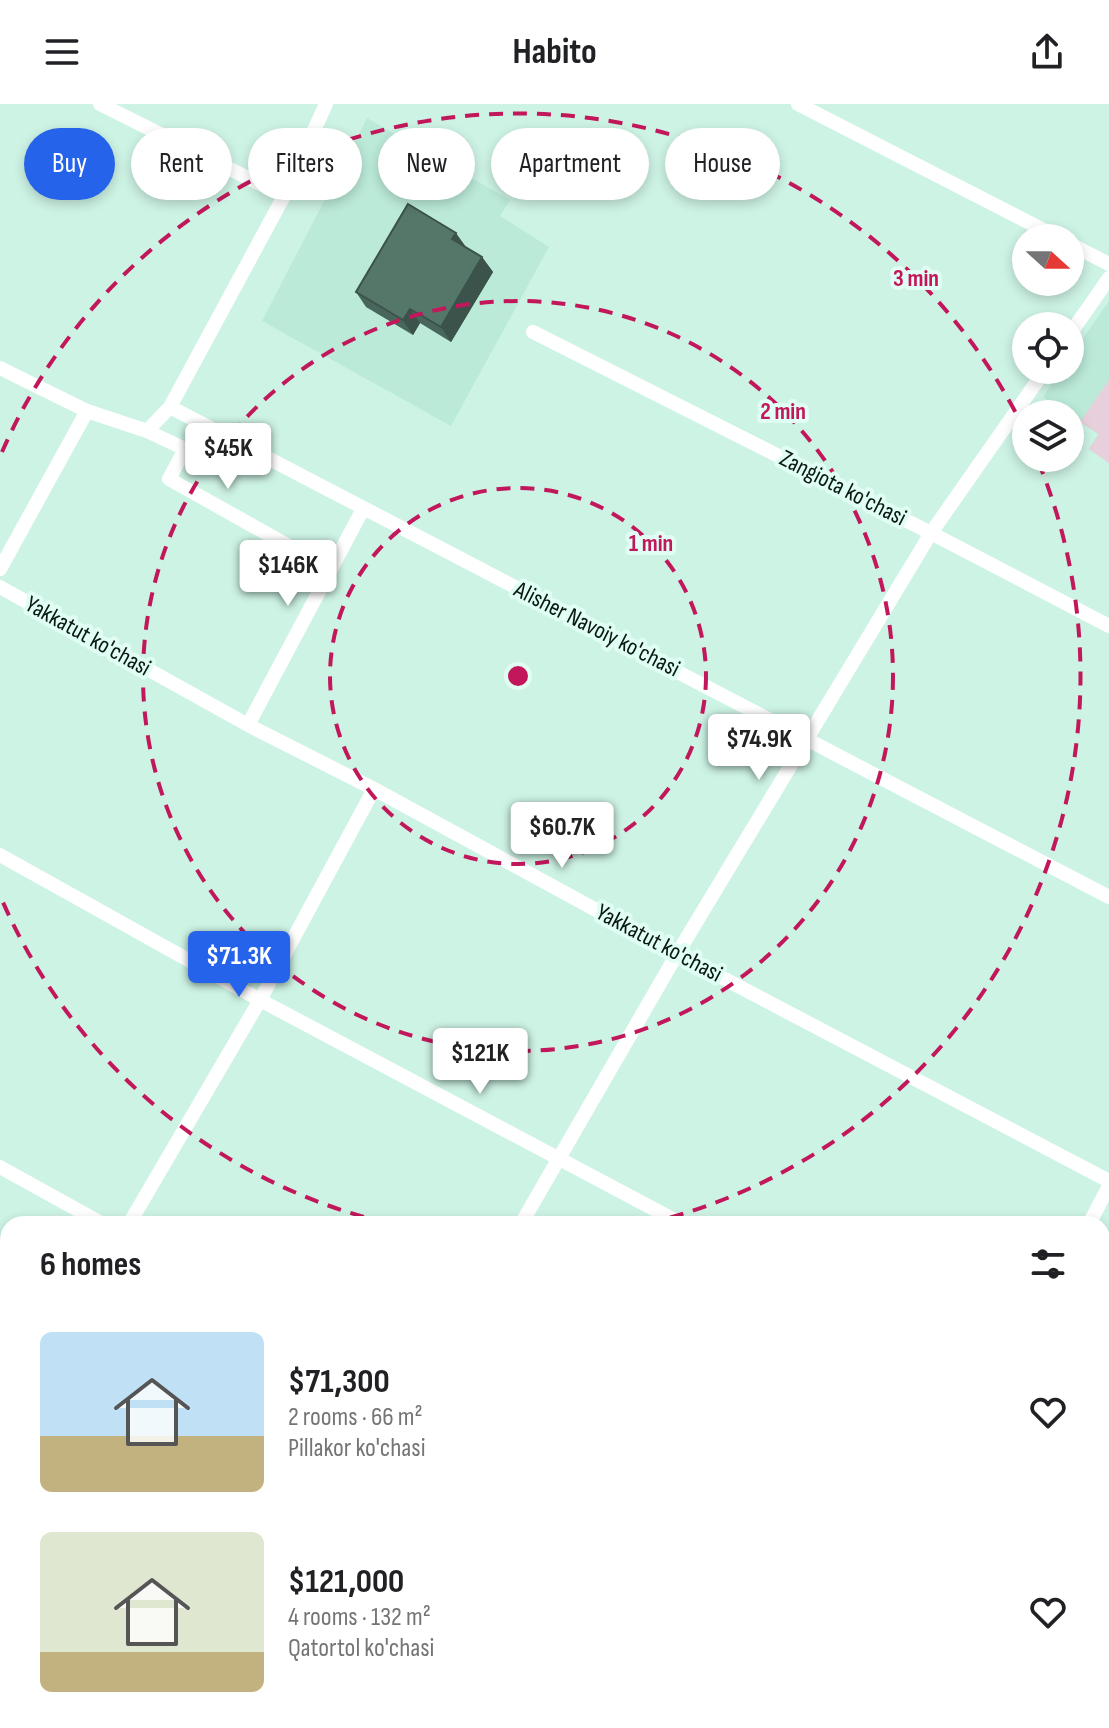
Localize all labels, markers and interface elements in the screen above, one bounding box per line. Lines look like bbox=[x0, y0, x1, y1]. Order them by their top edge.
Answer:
icon: menu bbox=[40, 30, 84, 74]
icon: share bbox=[1025, 30, 1069, 74]
text: Habito bbox=[512, 31, 597, 74]
chip: Buy bbox=[24, 128, 115, 200]
chip: Rent bbox=[131, 128, 232, 200]
chip: Filters bbox=[248, 128, 362, 200]
chip: New bbox=[378, 128, 475, 200]
chip: Apartment bbox=[491, 128, 649, 200]
chip: House bbox=[665, 128, 780, 200]
north arrow bbox=[1012, 224, 1084, 296]
map controls bbox=[1012, 224, 1084, 472]
text: 3 min bbox=[893, 264, 939, 293]
button: locate bbox=[1012, 312, 1084, 384]
text: 2 min bbox=[760, 397, 806, 426]
button: layers bbox=[1012, 400, 1084, 472]
pin: $45K bbox=[181, 423, 275, 491]
text: $45K bbox=[203, 433, 253, 464]
street label: Zangiota ko'chasi bbox=[775, 444, 911, 532]
text: 1 min bbox=[629, 529, 673, 558]
pin: $146K bbox=[232, 540, 344, 608]
text: $146K bbox=[258, 550, 318, 581]
street label: Alisher Navoiy ko'chasi bbox=[509, 574, 685, 683]
street label: Yakkatut ko'chasi bbox=[20, 590, 156, 682]
centre of rings bbox=[504, 662, 532, 690]
pin: $74.9K bbox=[694, 714, 824, 782]
text: $74.9K bbox=[726, 724, 792, 755]
pin: $60.7K bbox=[497, 802, 627, 870]
text: $60.7K bbox=[529, 812, 595, 843]
street label: Yakkatut ko'chasi bbox=[591, 898, 727, 988]
pin: $71.3K bbox=[174, 931, 304, 999]
text: $71.3K bbox=[206, 941, 272, 972]
pin: $121K bbox=[424, 1028, 536, 1096]
text: $121K bbox=[451, 1038, 509, 1069]
icon: filters bbox=[1026, 1242, 1070, 1286]
text: 6 homes bbox=[40, 1244, 141, 1285]
text: $71,300 bbox=[288, 1361, 390, 1402]
icon: home bbox=[104, 1364, 200, 1460]
icon: heart bbox=[1026, 1390, 1070, 1434]
text: 2 rooms · 66 m² bbox=[288, 1402, 423, 1433]
text: Pillakor ko'chasi bbox=[288, 1433, 426, 1464]
text: $121,000 bbox=[288, 1561, 404, 1602]
icon: home bbox=[104, 1564, 200, 1660]
icon: heart bbox=[1026, 1590, 1070, 1634]
text: 4 rooms · 132 m² bbox=[288, 1602, 431, 1633]
text: Qatortol ko'chasi bbox=[288, 1633, 434, 1664]

